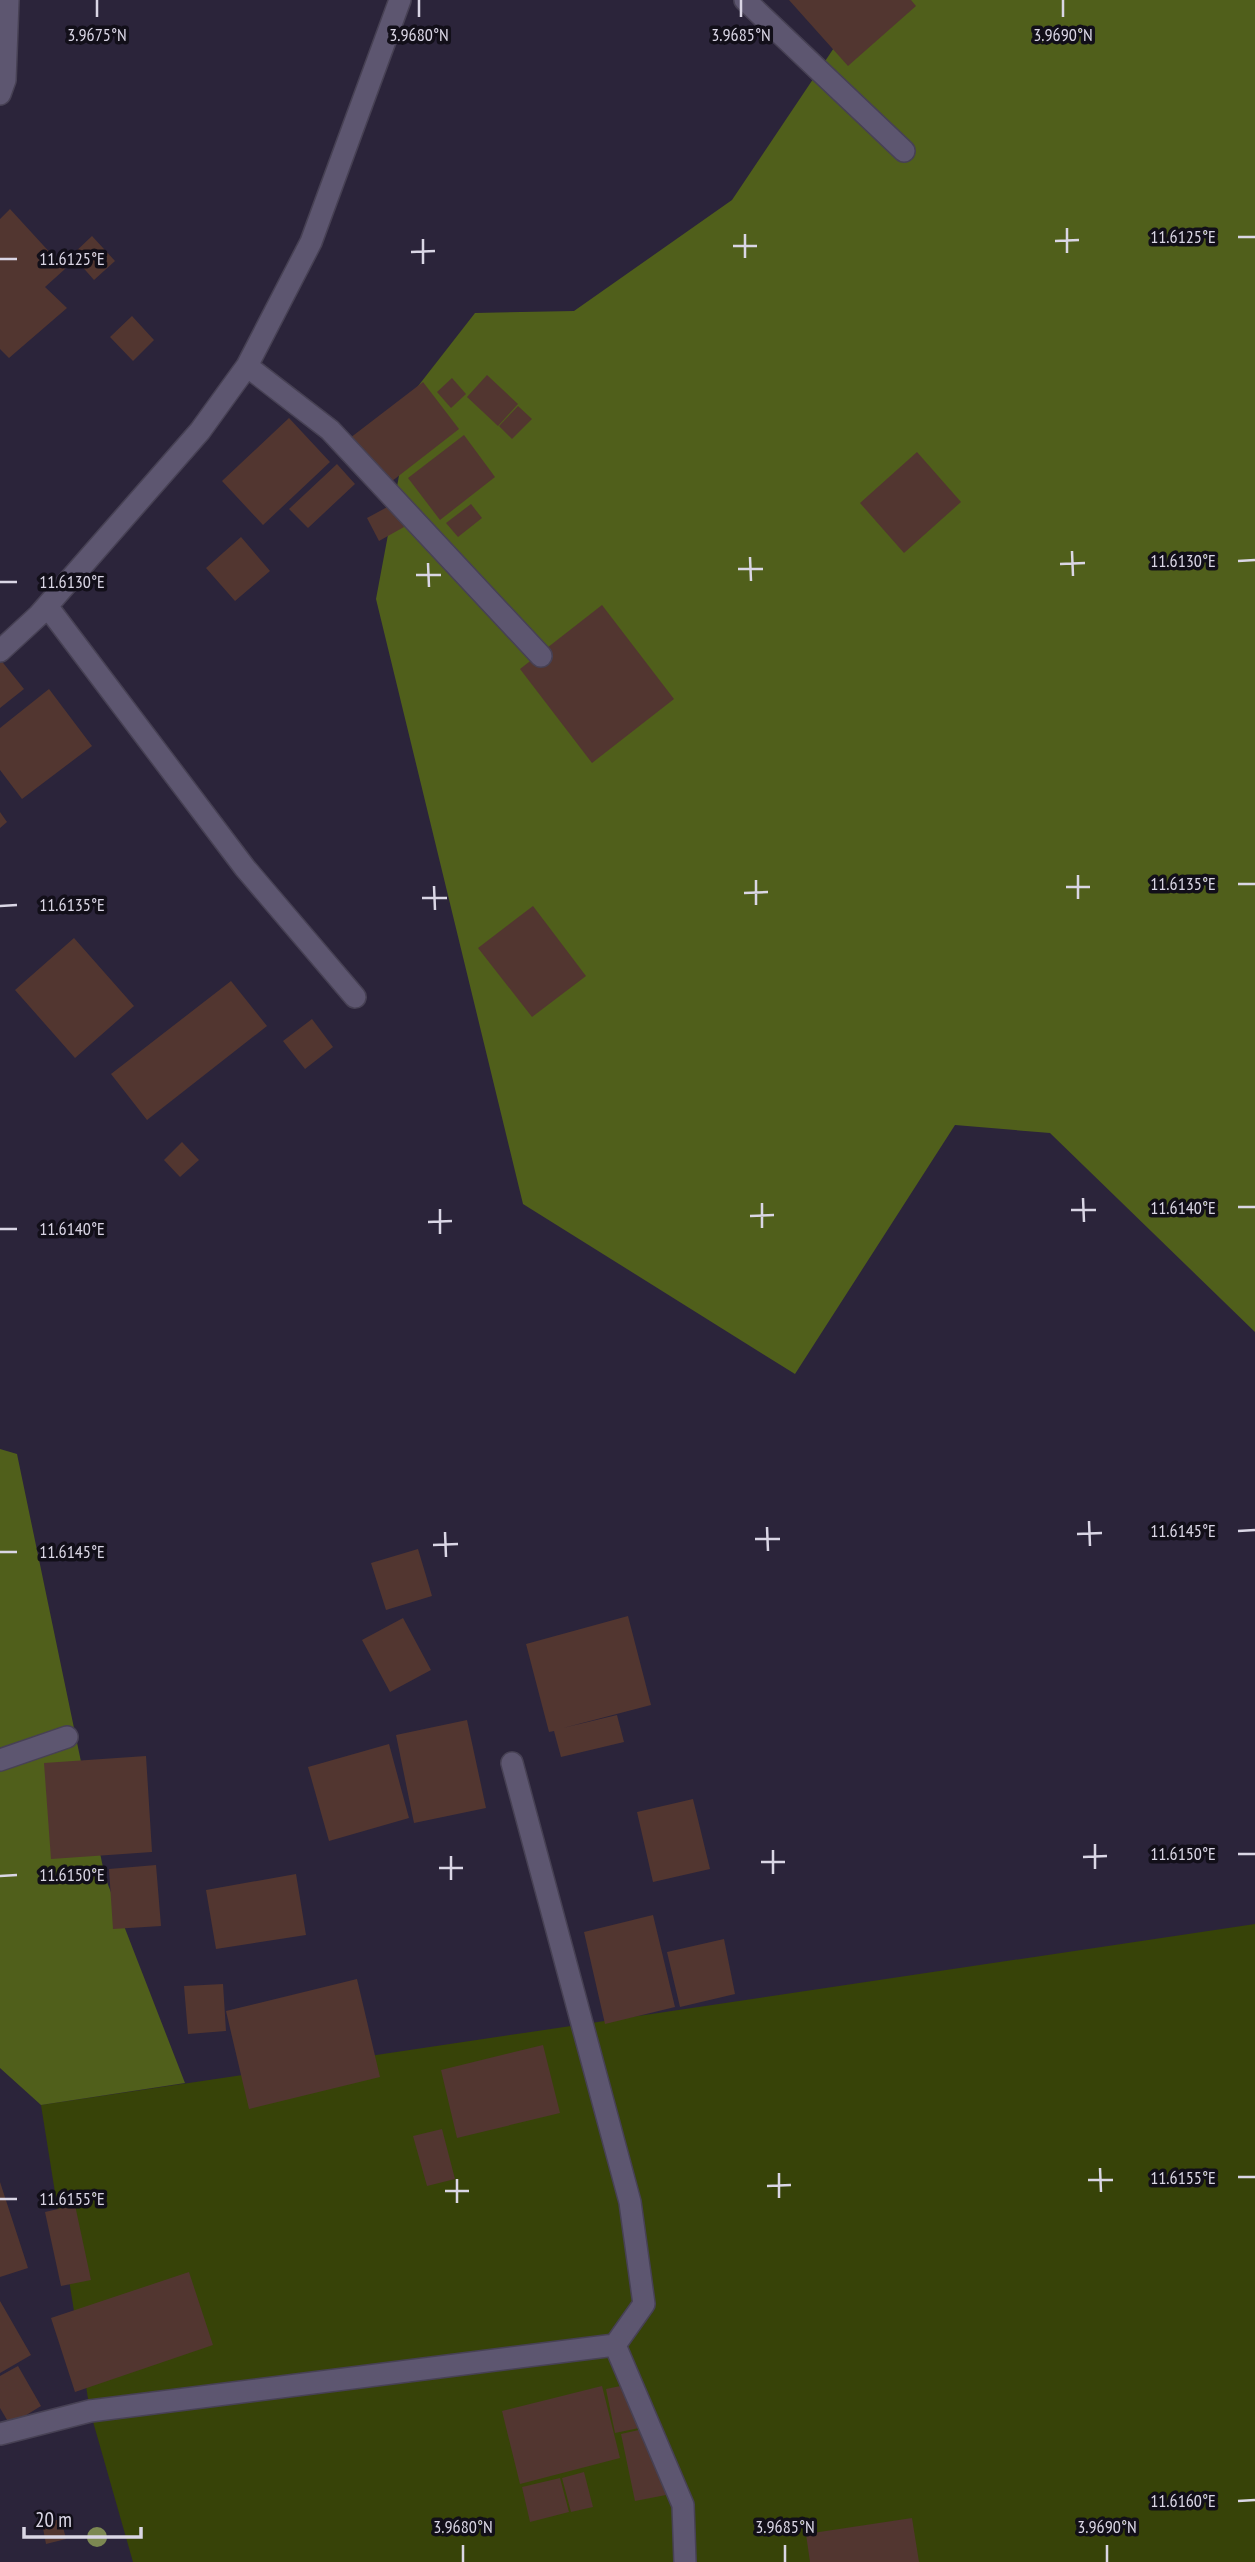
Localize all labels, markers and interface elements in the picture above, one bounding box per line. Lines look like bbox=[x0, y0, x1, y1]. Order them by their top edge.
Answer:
text: 3.9675°N bbox=[67, 23, 127, 46]
text: 3.9680°N bbox=[389, 23, 449, 46]
text: 3.9685°N bbox=[711, 23, 771, 46]
text: 3.9690°N bbox=[1033, 23, 1093, 46]
text: 11.6125°E bbox=[1150, 225, 1216, 248]
text: 11.6125°E bbox=[39, 247, 105, 270]
text: 11.6130°E bbox=[1150, 549, 1216, 572]
text: 11.6130°E bbox=[39, 570, 105, 593]
text: 11.6135°E bbox=[1150, 872, 1216, 895]
text: 11.6135°E bbox=[39, 893, 105, 916]
text: 11.6140°E bbox=[1150, 1196, 1216, 1219]
text: 11.6140°E bbox=[39, 1217, 105, 1240]
text: 11.6145°E bbox=[1150, 1519, 1216, 1542]
text: 11.6145°E bbox=[39, 1540, 105, 1563]
text: 11.6150°E bbox=[1150, 1842, 1216, 1865]
text: 11.6150°E bbox=[39, 1863, 105, 1886]
text: 11.6155°E bbox=[1150, 2166, 1216, 2189]
text: 11.6155°E bbox=[39, 2187, 105, 2210]
text: 11.6160°E bbox=[1150, 2489, 1216, 2512]
scale bar bbox=[24, 2496, 142, 2540]
text: 20 m bbox=[35, 2506, 72, 2533]
text: 3.9680°N bbox=[433, 2515, 493, 2538]
text: 3.9685°N bbox=[755, 2515, 815, 2538]
text: 3.9690°N bbox=[1077, 2515, 1137, 2538]

